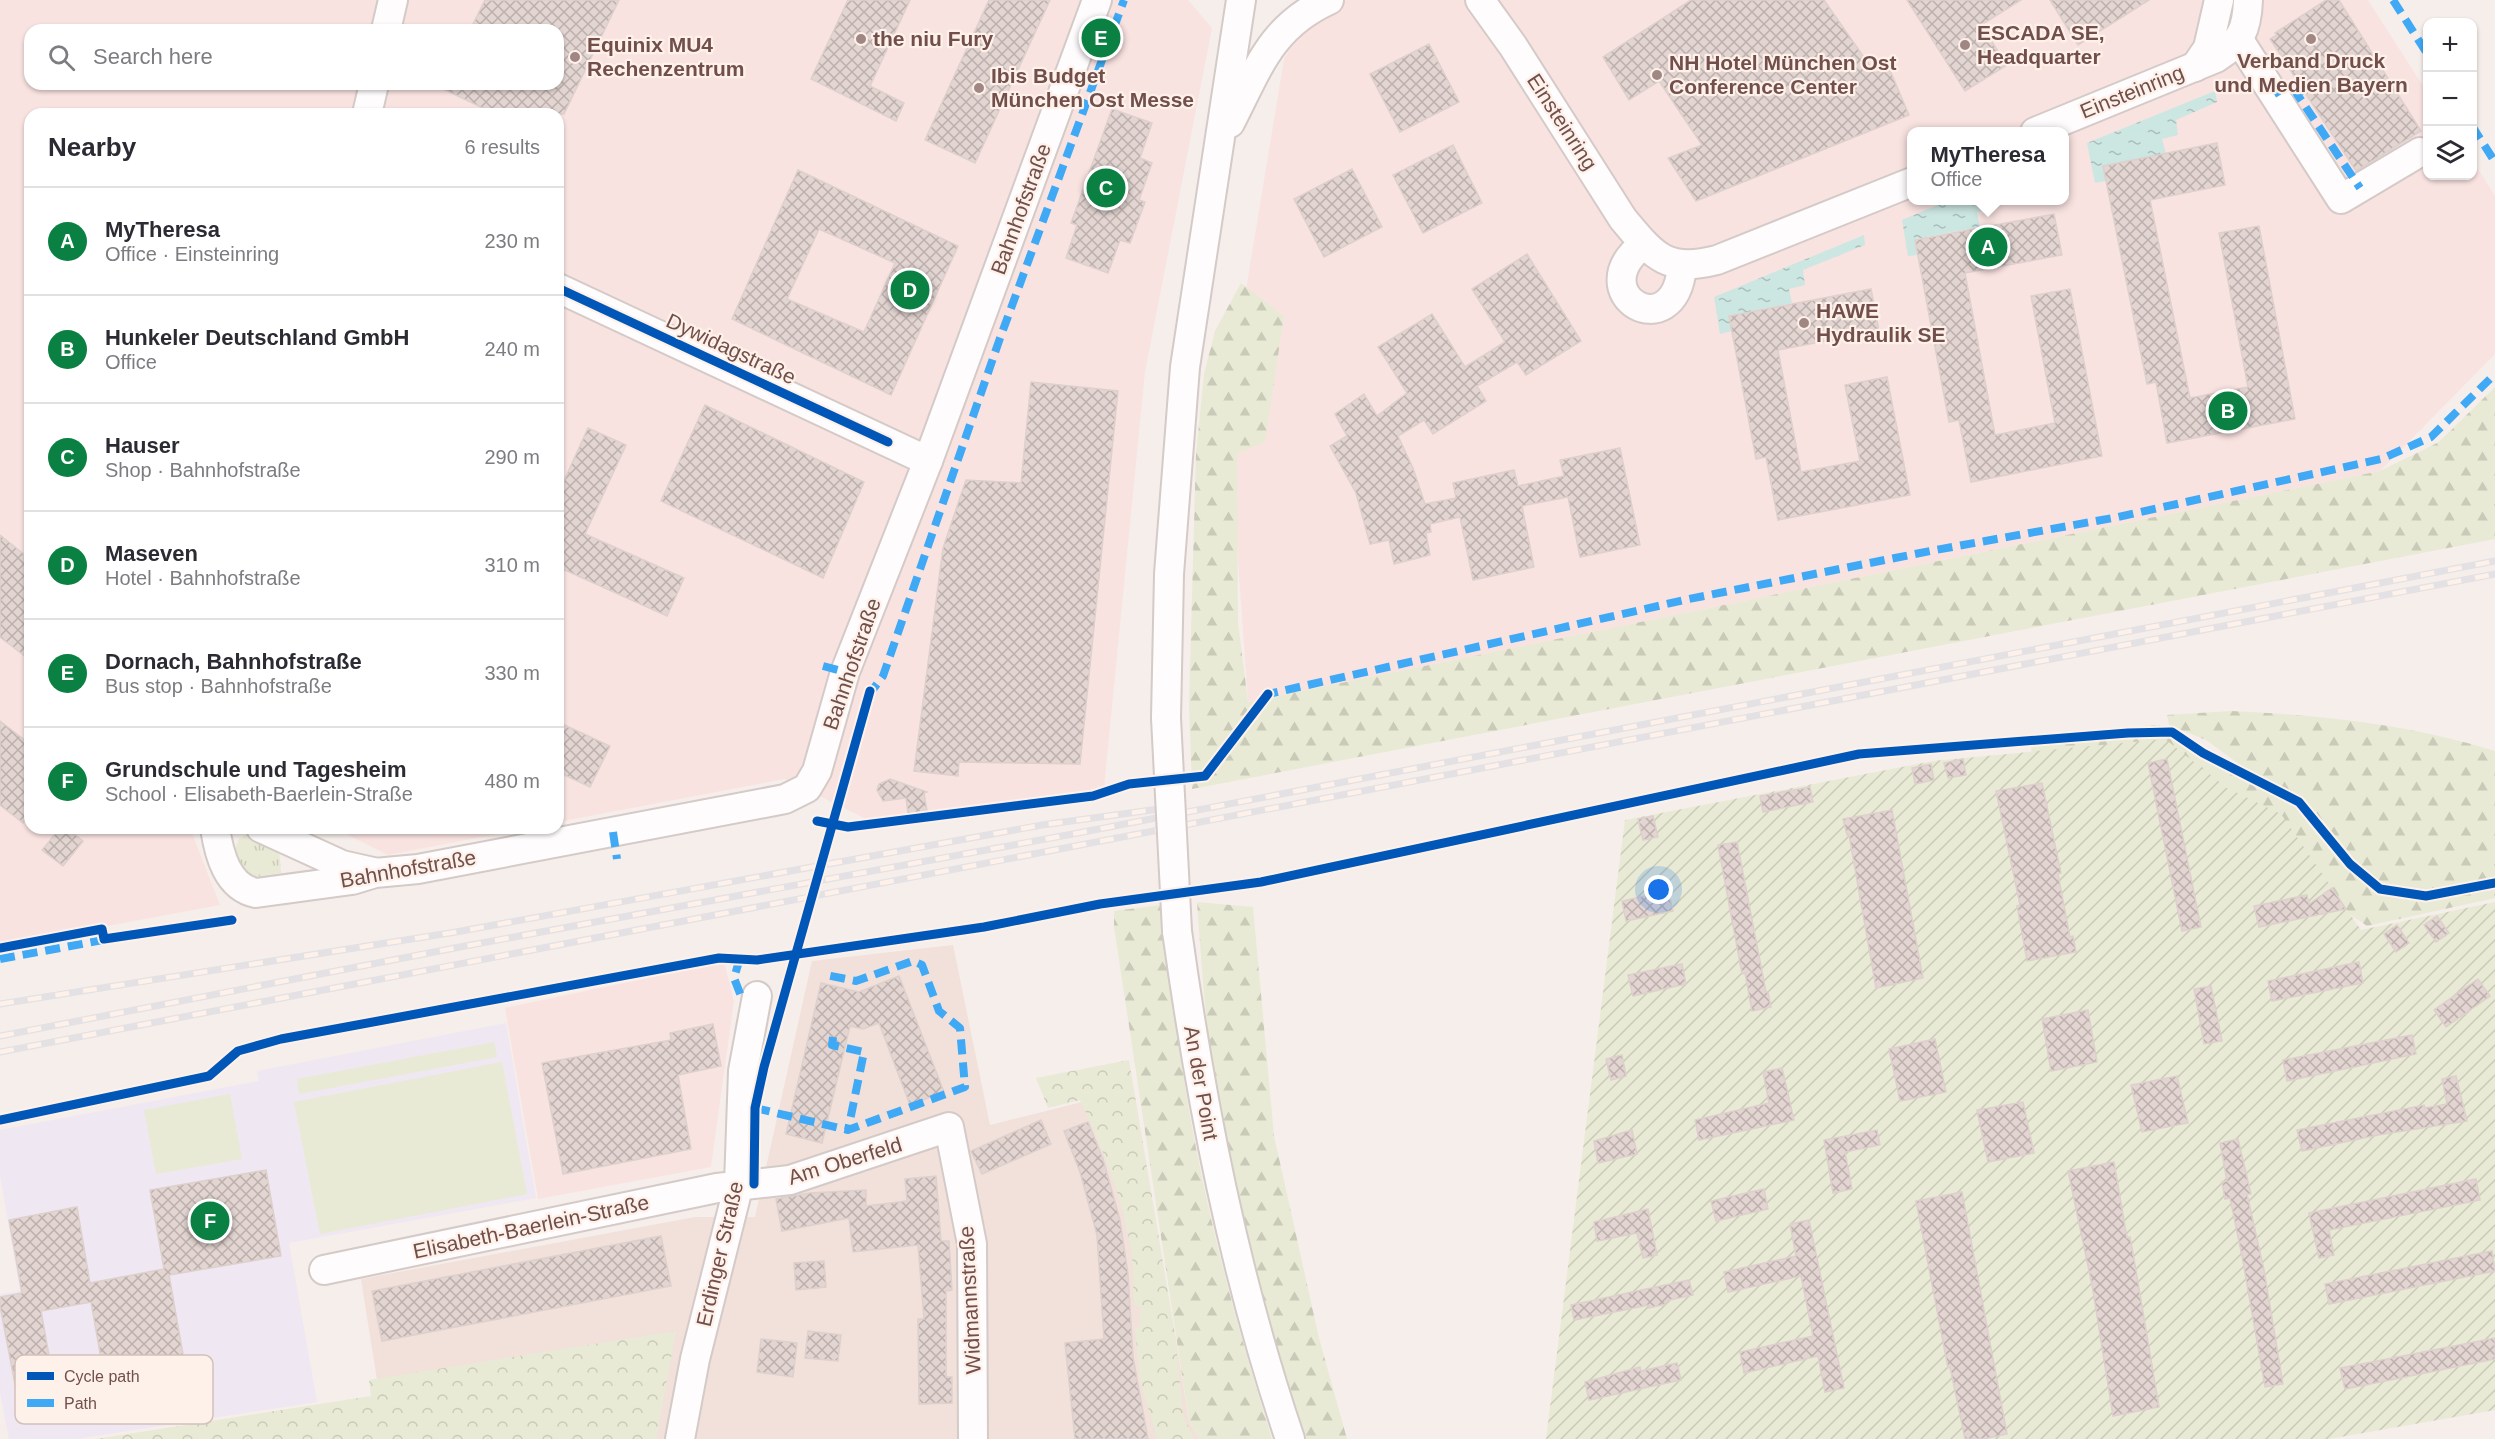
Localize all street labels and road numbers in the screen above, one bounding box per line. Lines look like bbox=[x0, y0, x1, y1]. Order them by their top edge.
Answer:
street label: Einsteinring bbox=[2077, 60, 2187, 123]
street label: Einsteinring bbox=[1523, 69, 1602, 174]
street label: Bahnhofstraße bbox=[986, 140, 1055, 277]
street label: Dywidagstraße bbox=[663, 309, 800, 389]
street label: Bahnhofstraße bbox=[818, 595, 885, 733]
street label: Bahnhofstraße bbox=[338, 845, 478, 892]
street label: An der Point bbox=[1180, 1024, 1223, 1142]
street label: Am Oberfeld bbox=[785, 1132, 905, 1189]
street label: Erdinger Straße bbox=[692, 1179, 747, 1329]
street label: Elisabeth-Baerlein-Straße bbox=[411, 1190, 651, 1263]
street label: Widmannstraße bbox=[954, 1225, 985, 1375]

